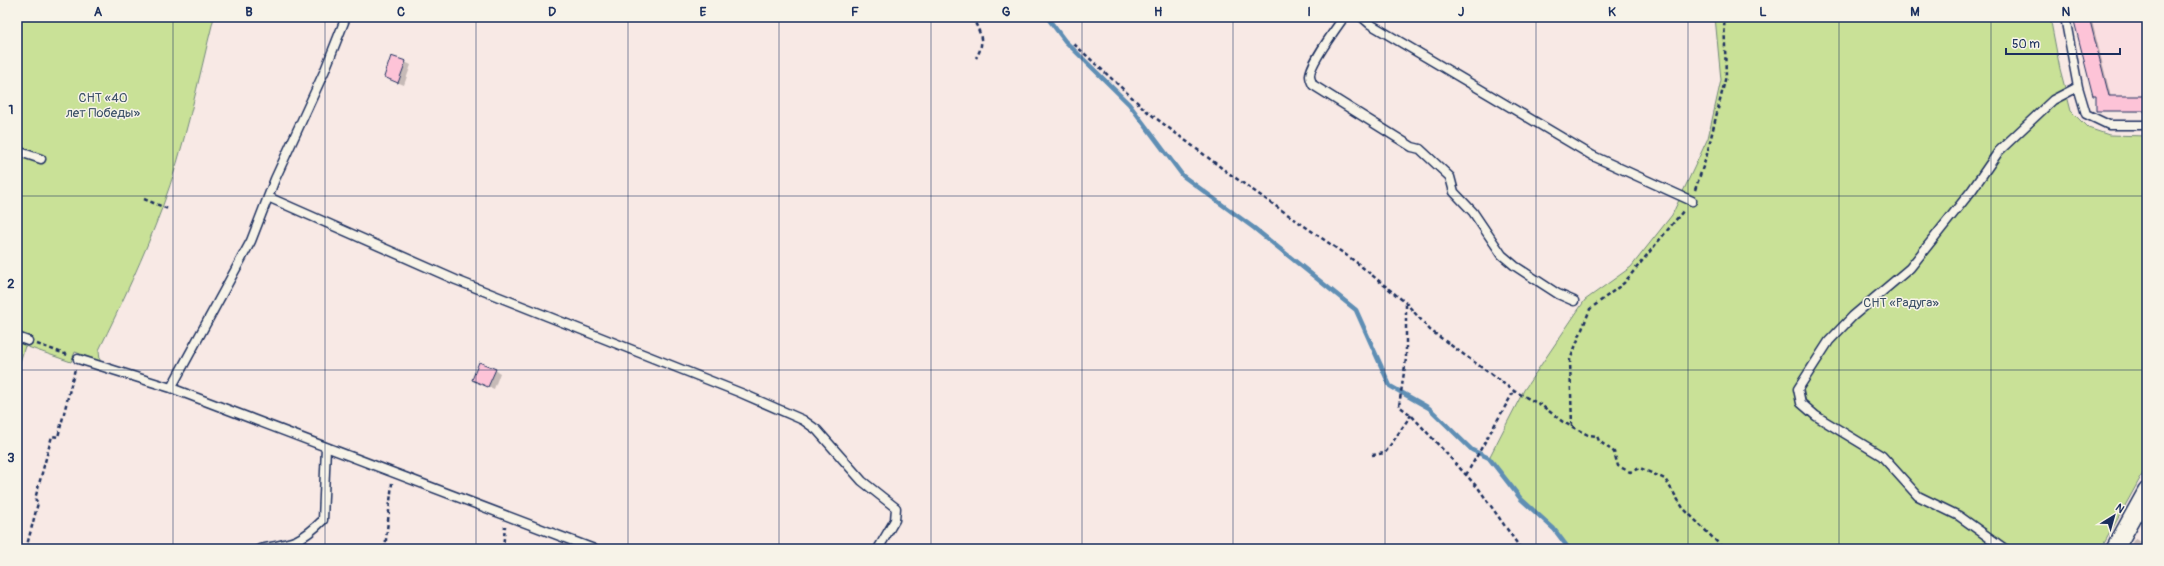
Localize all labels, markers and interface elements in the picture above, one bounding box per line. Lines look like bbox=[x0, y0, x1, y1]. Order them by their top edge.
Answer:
text: A bbox=[94, 4, 103, 20]
text: B bbox=[245, 4, 253, 20]
text: C bbox=[397, 4, 405, 20]
text: D bbox=[548, 4, 556, 20]
text: E bbox=[700, 4, 707, 20]
text: F bbox=[851, 4, 859, 20]
text: G bbox=[1002, 4, 1011, 20]
text: H bbox=[1154, 4, 1162, 20]
text: I bbox=[1307, 4, 1311, 20]
text: J bbox=[1458, 4, 1464, 20]
text: K bbox=[1608, 4, 1616, 20]
text: L bbox=[1759, 4, 1767, 20]
text: M bbox=[1910, 4, 1920, 20]
text: N bbox=[2062, 4, 2071, 20]
scale bar bbox=[2006, 30, 2120, 56]
text: 50 m bbox=[2012, 37, 2040, 52]
park label: СНТ «40 лет Победы» bbox=[66, 90, 140, 121]
text: 1 bbox=[8, 102, 14, 118]
text: 2 bbox=[7, 276, 15, 292]
park label: СНТ «Радуга» bbox=[1863, 295, 1939, 311]
text: 3 bbox=[7, 450, 15, 466]
north arrow bbox=[2094, 496, 2134, 536]
text: N bbox=[2113, 501, 2127, 516]

